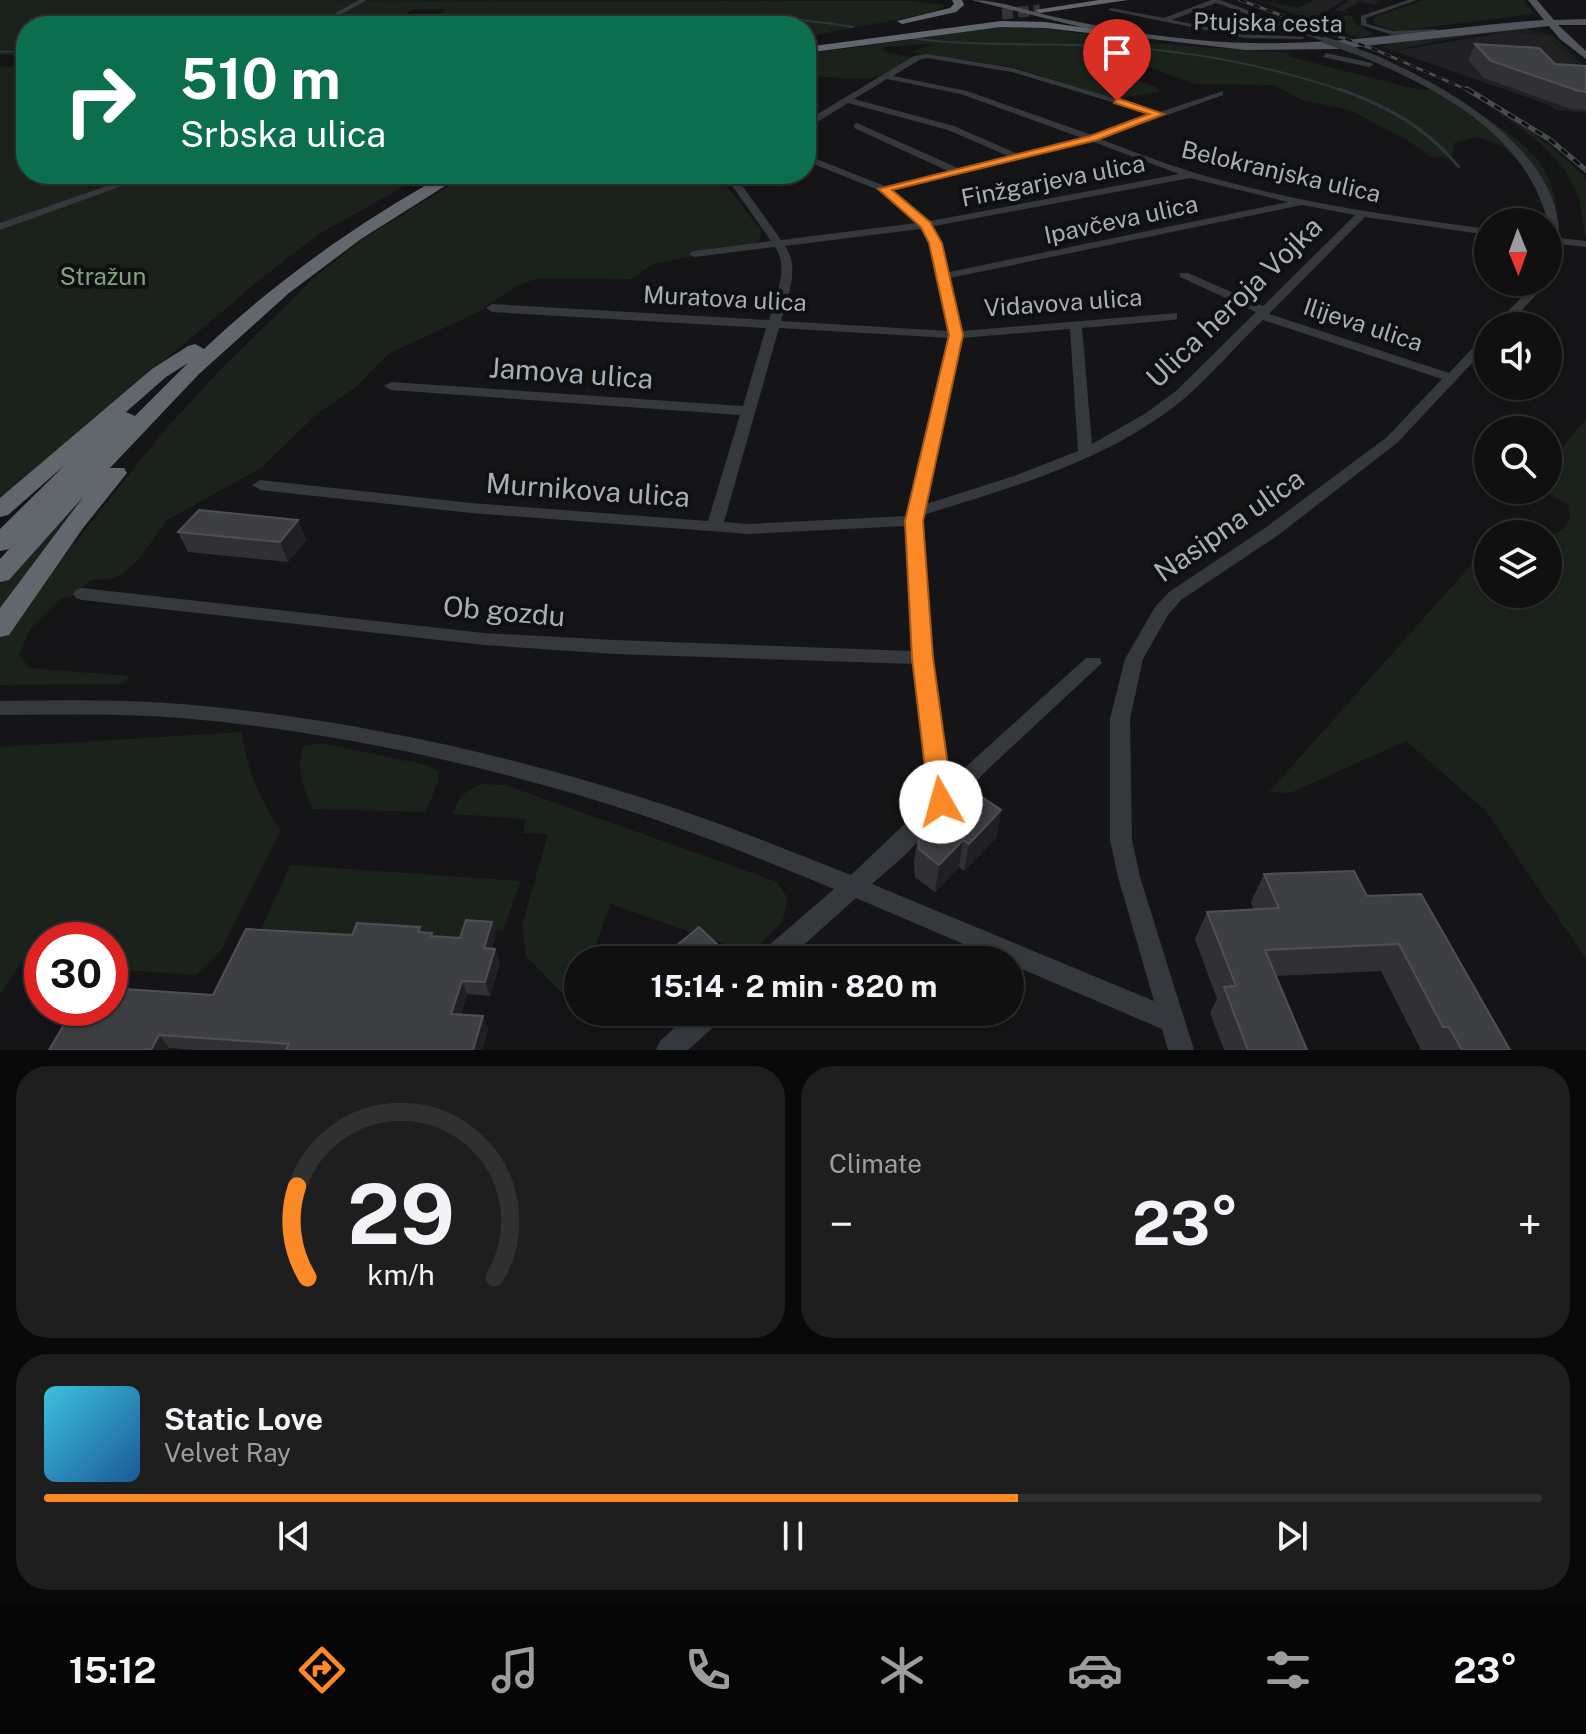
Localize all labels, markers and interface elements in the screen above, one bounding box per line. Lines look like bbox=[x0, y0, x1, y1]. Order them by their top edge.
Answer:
street label: Ptujska cesta bbox=[1193, 7, 1343, 37]
pin bbox=[1083, 19, 1151, 101]
icon: arrive bbox=[1095, 31, 1139, 75]
text: 510 m bbox=[180, 46, 341, 112]
icon: right bbox=[48, 48, 152, 152]
text: Srbska ulica bbox=[180, 113, 386, 155]
street label: Belokranjska ulica bbox=[1179, 134, 1384, 208]
street label: Finžgarjeva ulica bbox=[959, 148, 1147, 212]
street label: Ipavčeva ulica bbox=[1041, 189, 1200, 249]
north arrow bbox=[1474, 208, 1562, 296]
map controls bbox=[1474, 208, 1562, 608]
street label: Ulica heroja Vojka bbox=[1139, 209, 1328, 394]
park label: Stražun bbox=[60, 262, 146, 290]
street label: Muratova ulica bbox=[643, 280, 808, 316]
street label: Vidavova ulica bbox=[983, 283, 1143, 322]
street label: Ilijeva ulica bbox=[1300, 292, 1427, 356]
button: sound bbox=[1474, 312, 1562, 400]
street label: Jamova ulica bbox=[488, 350, 654, 395]
button: search bbox=[1474, 416, 1562, 504]
street label: Nasipna ulica bbox=[1148, 461, 1310, 588]
street label: Murnikova ulica bbox=[485, 466, 691, 513]
button: layers bbox=[1474, 520, 1562, 608]
street label: Ob gozdu bbox=[442, 589, 566, 632]
position arrow bbox=[899, 760, 983, 844]
speed limit sign: 30 bbox=[24, 922, 128, 1026]
text: 15:14 · 2 min · 820 m bbox=[651, 968, 937, 1004]
text: Climate bbox=[829, 1148, 922, 1179]
text: 29 bbox=[347, 1165, 454, 1263]
text: 23° bbox=[1132, 1188, 1239, 1259]
text: − bbox=[829, 1198, 853, 1250]
text: + bbox=[1518, 1198, 1542, 1250]
text: km/h bbox=[367, 1258, 434, 1291]
text: Static Love bbox=[164, 1401, 323, 1437]
text: Velvet Ray bbox=[164, 1437, 291, 1468]
icon: previous bbox=[272, 1514, 316, 1558]
icon: pause bbox=[771, 1514, 815, 1558]
icon: next bbox=[1270, 1514, 1314, 1558]
icon: directions bbox=[294, 1642, 350, 1698]
icon: music bbox=[487, 1642, 543, 1698]
icon: phone bbox=[680, 1642, 736, 1698]
icon: climate bbox=[874, 1642, 930, 1698]
icon: car bbox=[1067, 1642, 1123, 1698]
icon: filters bbox=[1260, 1642, 1316, 1698]
text: 15:12 bbox=[69, 1649, 156, 1691]
text: 23° bbox=[1453, 1649, 1517, 1691]

